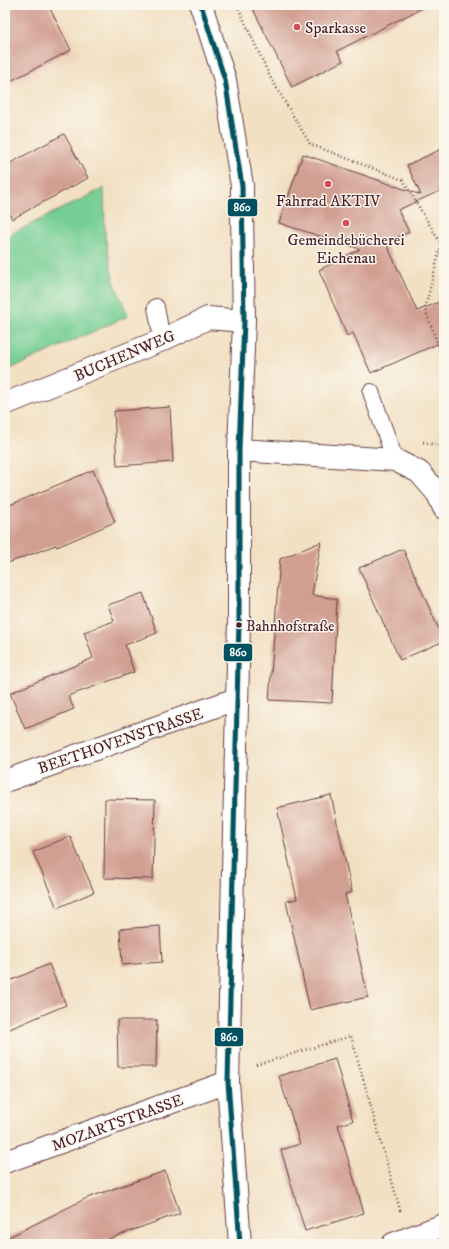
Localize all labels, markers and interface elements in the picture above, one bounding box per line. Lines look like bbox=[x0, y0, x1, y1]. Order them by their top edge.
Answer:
place label: Sparkasse bbox=[305, 18, 367, 38]
marker: Sparkasse bbox=[292, 22, 302, 32]
marker: Fahrrad AKTIV bbox=[323, 179, 333, 189]
place label: Fahrrad AKTIV bbox=[276, 191, 381, 211]
line badge: 860 bbox=[227, 198, 258, 217]
text: 860 bbox=[233, 201, 251, 215]
marker: Gemeindebücherei Eichenau bbox=[341, 218, 351, 228]
place label: Gemeindebücherei Eichenau bbox=[287, 230, 405, 268]
street label: BUCHENWEG bbox=[71, 326, 178, 386]
place label: Bahnhofstraße bbox=[246, 617, 334, 636]
marker: Bahnhofstraße bbox=[234, 620, 244, 630]
line badge: 860 bbox=[223, 643, 253, 662]
text: 860 bbox=[229, 646, 247, 660]
street label: BEETHOVENSTRASSE bbox=[35, 703, 205, 779]
line badge: 860 bbox=[214, 1027, 244, 1047]
text: 860 bbox=[220, 1031, 238, 1045]
street label: MOZARTSTRASSE bbox=[49, 1090, 186, 1156]

